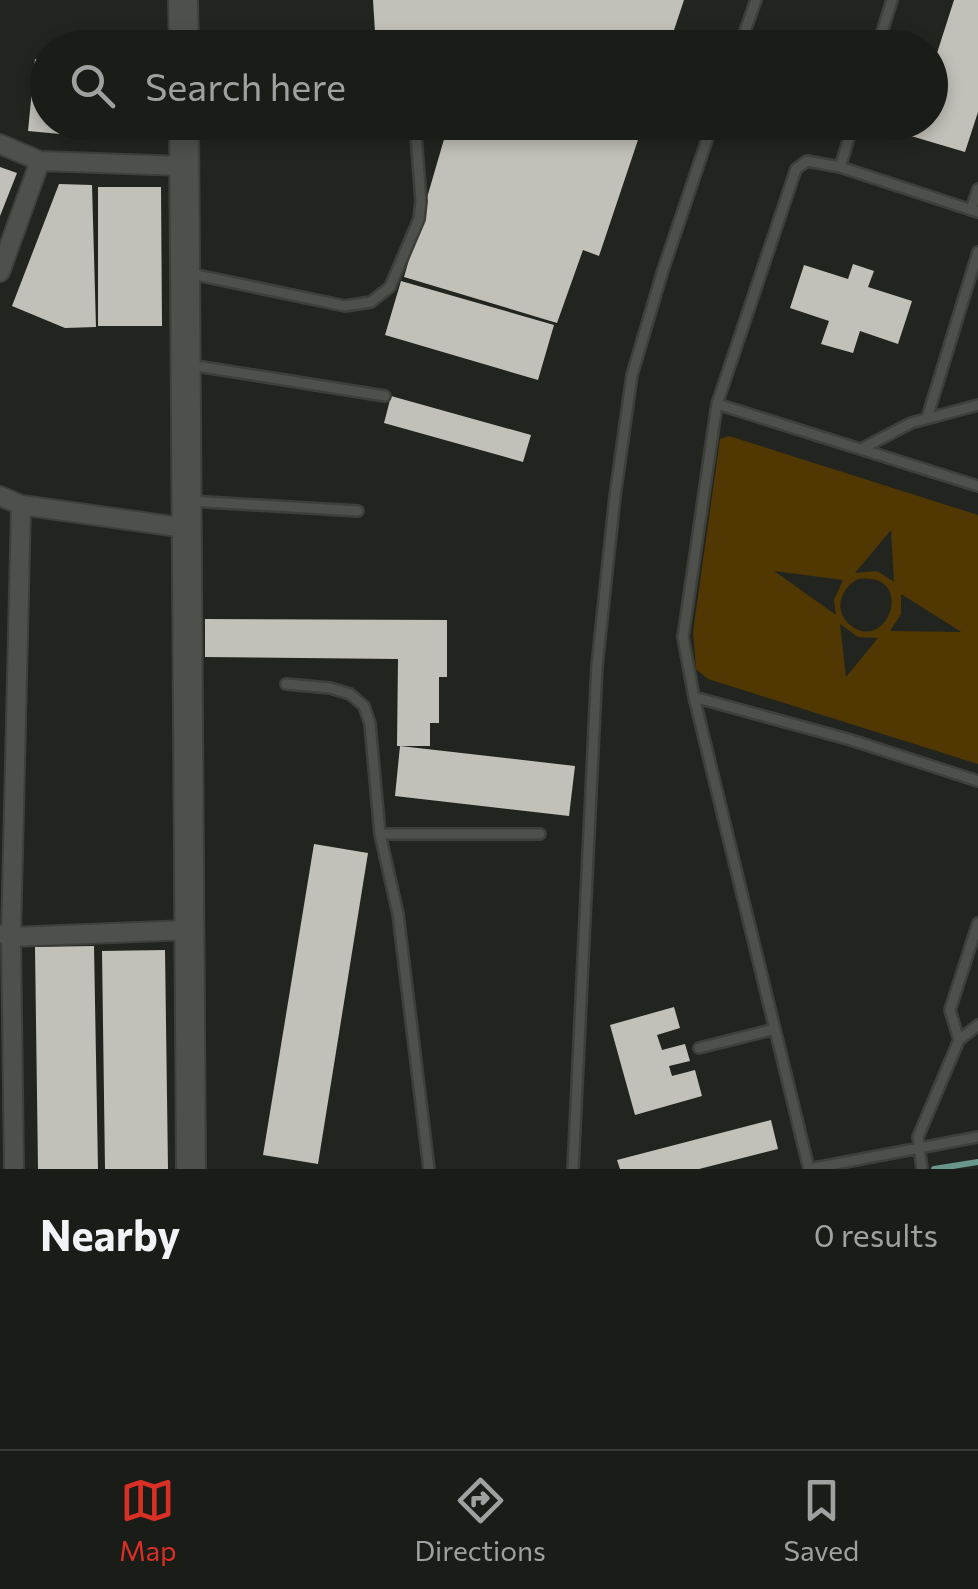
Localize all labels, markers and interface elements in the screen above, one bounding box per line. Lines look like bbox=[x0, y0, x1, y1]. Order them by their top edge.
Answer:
search box bbox=[30, 30, 948, 140]
icon: search bbox=[65, 58, 120, 113]
text: Search here bbox=[145, 62, 346, 109]
text: Nearby bbox=[40, 1208, 180, 1260]
text: 0 results bbox=[814, 1214, 938, 1254]
tab: Map bbox=[119, 1473, 177, 1567]
tab: Directions bbox=[414, 1473, 546, 1567]
tab: Saved bbox=[784, 1473, 859, 1567]

